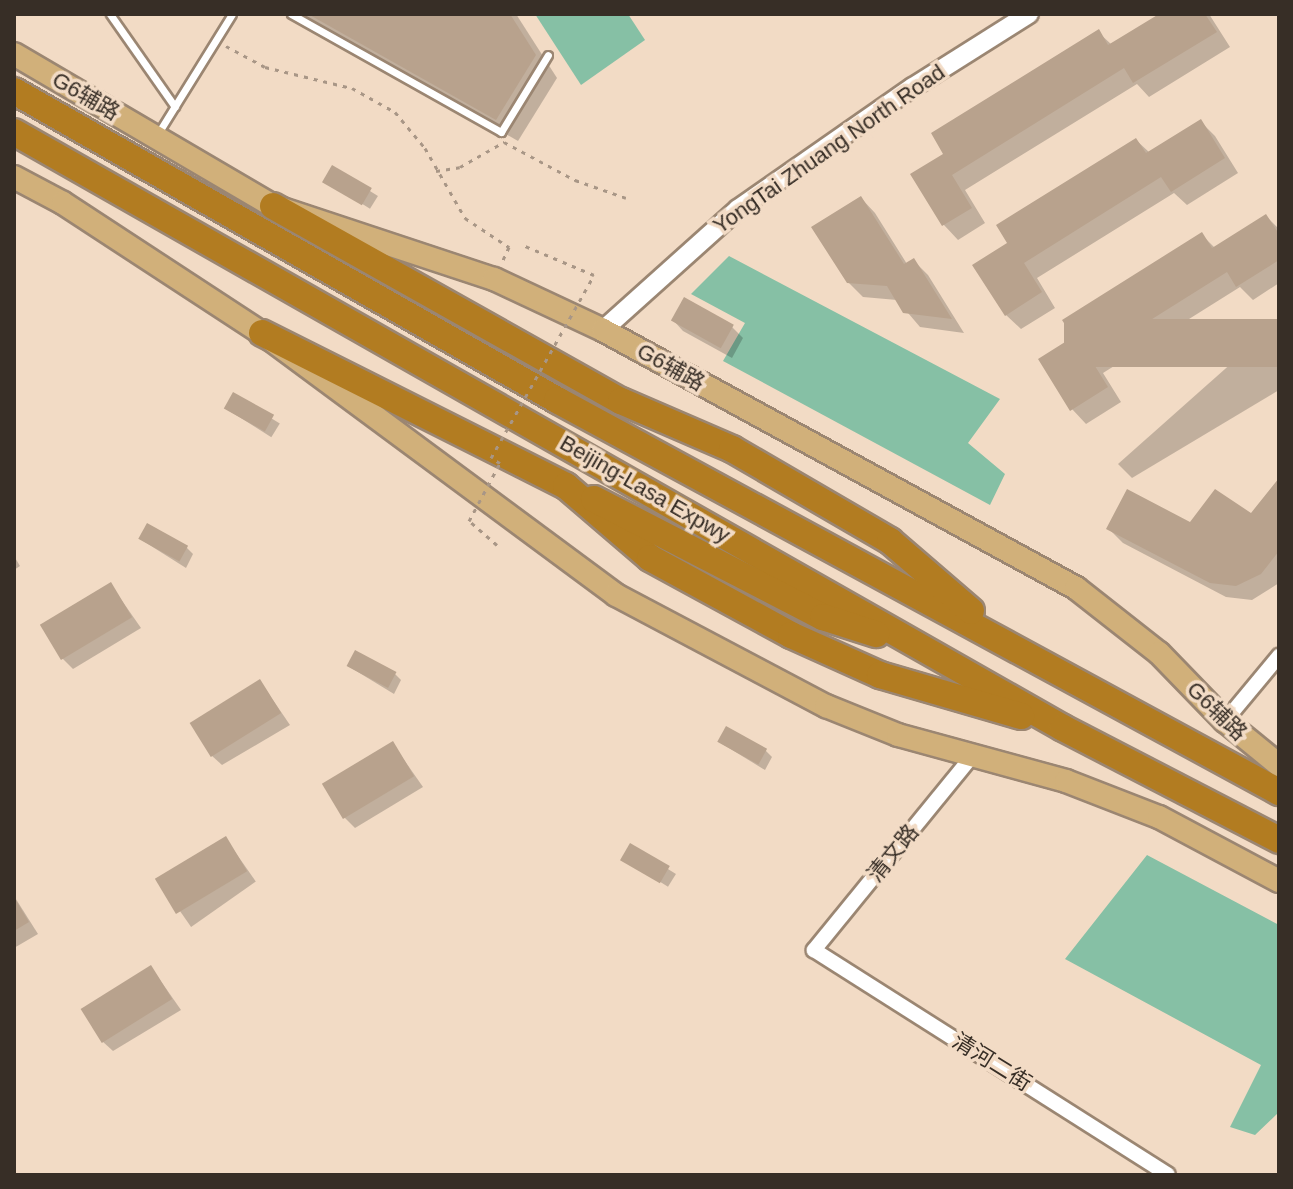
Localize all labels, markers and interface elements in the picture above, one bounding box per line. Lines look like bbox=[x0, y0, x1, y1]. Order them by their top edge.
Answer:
street label: YongTai Zhuang North Road bbox=[708, 59, 950, 239]
street label: G6辅路 bbox=[48, 66, 124, 126]
street label: G6辅路 bbox=[633, 338, 709, 396]
street label: Beijing-Lasa Expwy bbox=[555, 430, 735, 548]
street label: G6辅路 bbox=[1181, 676, 1253, 746]
street label: 清文路 bbox=[862, 819, 924, 887]
street label: 清河二街 bbox=[948, 1027, 1036, 1097]

